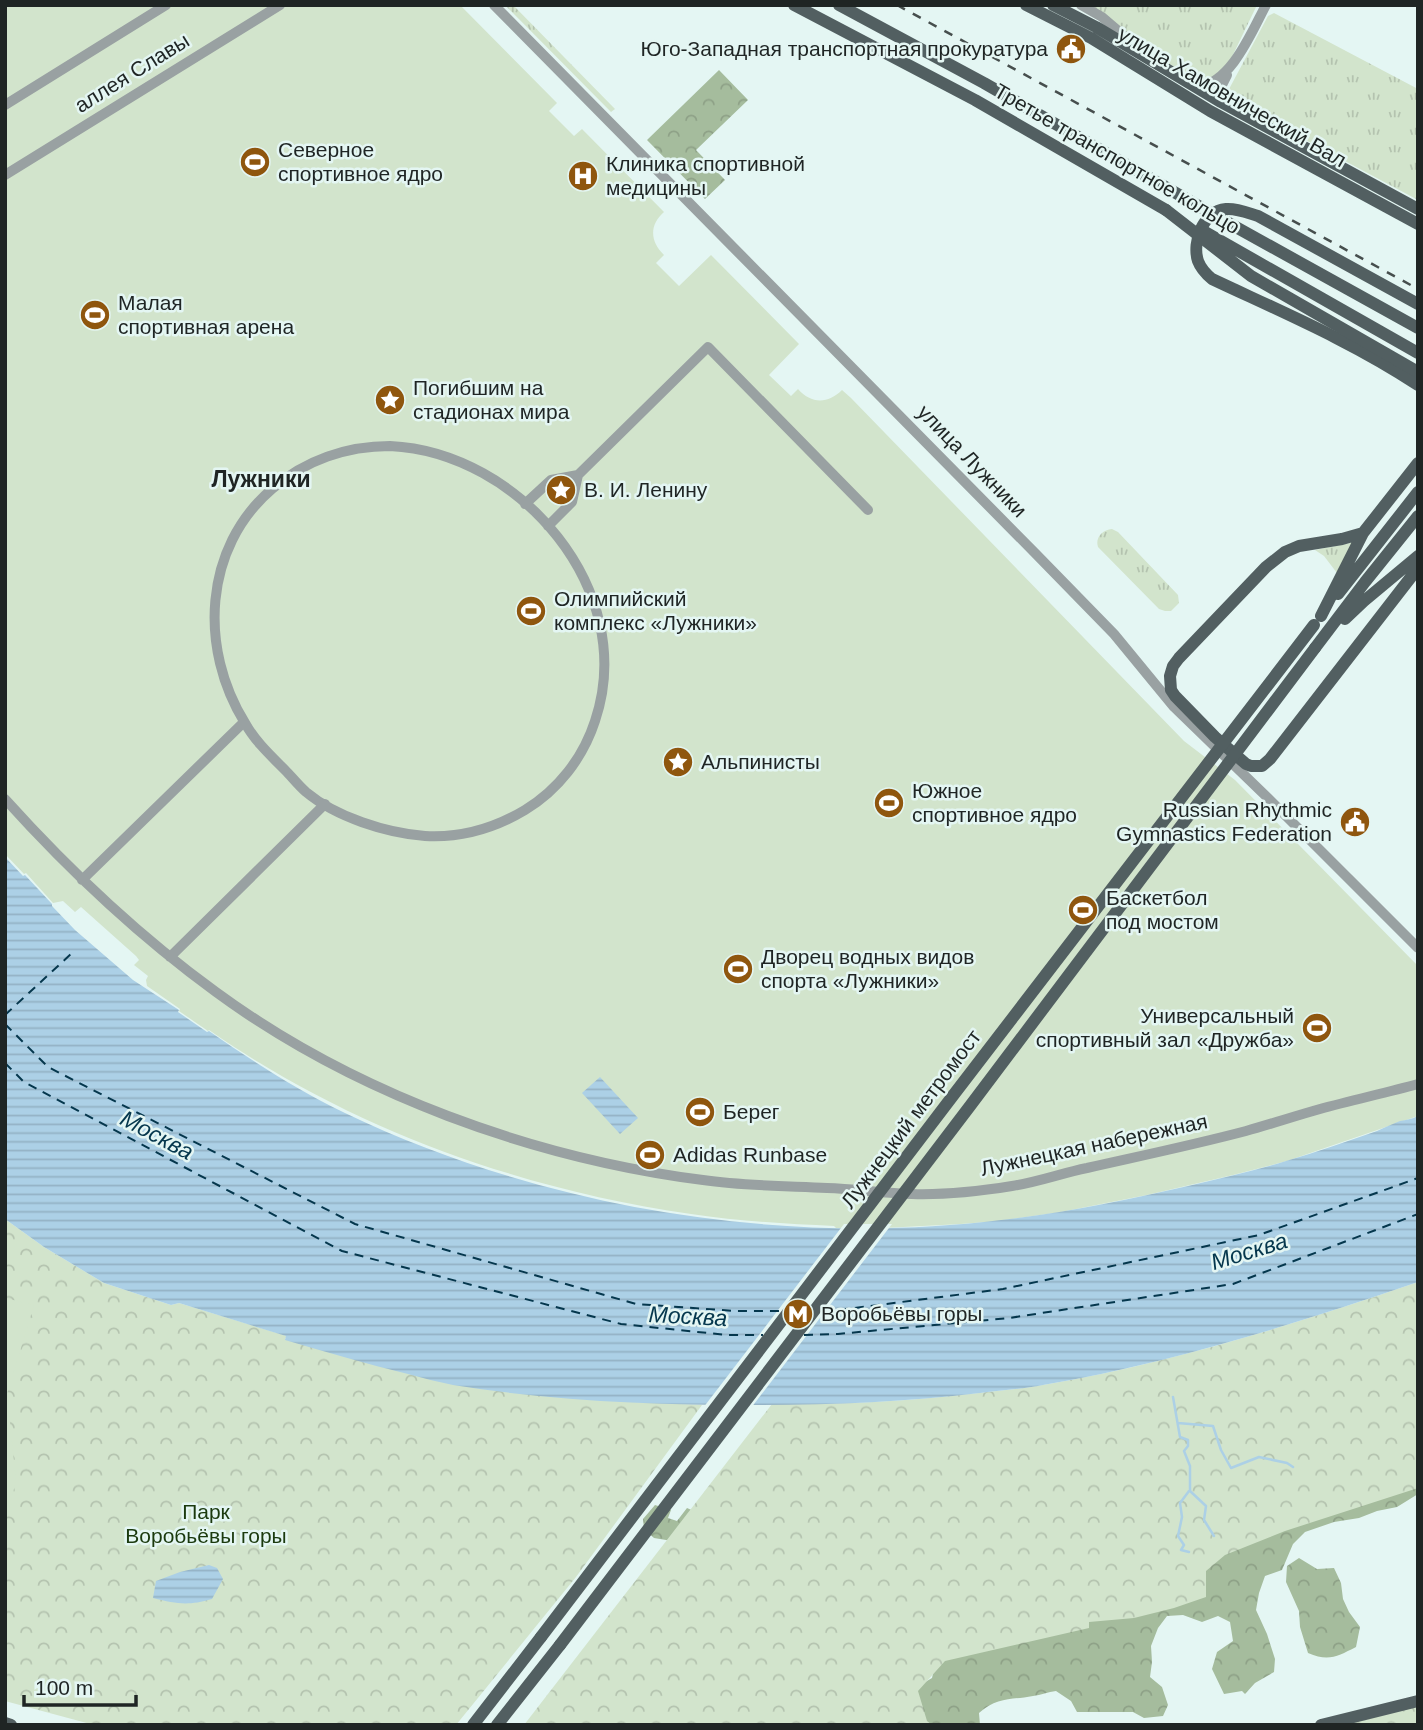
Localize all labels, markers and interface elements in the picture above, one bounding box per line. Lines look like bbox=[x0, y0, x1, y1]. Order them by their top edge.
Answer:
street label: улица Хамовнический Вал bbox=[1114, 22, 1350, 171]
street label: аллея Славы bbox=[70, 28, 193, 117]
public building icon: Юго-Западная транспортная прокуратура bbox=[1054, 32, 1088, 66]
place label: Юго-Западная транспортная прокуратура bbox=[641, 37, 1048, 60]
street label: Третье транспортное кольцо bbox=[990, 79, 1244, 238]
place label: Северное спортивное ядро bbox=[278, 138, 443, 185]
sports icon: Северное спортивное ядро bbox=[238, 145, 272, 179]
place label: Клиника спортивной медицины bbox=[606, 152, 805, 199]
hospital icon: Клиника спортивной медицины bbox=[566, 159, 600, 193]
place label: Малая спортивная арена bbox=[118, 291, 294, 338]
sports icon: Малая спортивная арена bbox=[78, 298, 112, 332]
place label: Погибшим на стадионах мира bbox=[413, 376, 570, 423]
place icon: Погибшим на стадионах мира bbox=[373, 383, 407, 417]
street label: улица Лужники bbox=[913, 400, 1032, 521]
district label: Лужники bbox=[211, 466, 311, 492]
place icon: В. И. Ленину bbox=[544, 473, 578, 507]
place label: В. И. Ленину bbox=[584, 478, 708, 501]
place label: Олимпийский комплекс «Лужники» bbox=[554, 587, 757, 634]
sports icon: Олимпийский комплекс «Лужники» bbox=[514, 594, 548, 628]
place icon: Альпинисты bbox=[661, 745, 695, 779]
place label: Альпинисты bbox=[701, 750, 820, 773]
place label: Южное спортивное ядро bbox=[912, 779, 1077, 826]
sports icon: Южное спортивное ядро bbox=[872, 786, 906, 820]
place label: Russian Rhythmic Gymnastics Federation bbox=[1116, 798, 1332, 845]
public building icon: Russian Rhythmic Gymnastics Federation bbox=[1338, 805, 1372, 839]
place label: Баскетбол под мостом bbox=[1106, 886, 1219, 933]
sports icon: Баскетбол под мостом bbox=[1066, 893, 1100, 927]
place label: Дворец водных видов спорта «Лужники» bbox=[761, 945, 974, 992]
sports icon: Дворец водных видов спорта «Лужники» bbox=[721, 952, 755, 986]
place label: Универсальный спортивный зал «Дружба» bbox=[1036, 1004, 1294, 1051]
sports icon: Универсальный спортивный зал «Дружба» bbox=[1300, 1011, 1334, 1045]
street label: Лужнецкий метромост bbox=[836, 1025, 985, 1212]
sports icon: Берег bbox=[683, 1095, 717, 1129]
place label: Берег bbox=[723, 1100, 780, 1123]
water label: Москва bbox=[116, 1105, 198, 1165]
street label: Лужнецкая набережная bbox=[978, 1109, 1209, 1180]
sports icon: Adidas Runbase bbox=[633, 1138, 667, 1172]
place label: Adidas Runbase bbox=[673, 1143, 827, 1166]
water label: Москва bbox=[1208, 1227, 1290, 1275]
metro station icon: Воробьёвы горы bbox=[781, 1297, 815, 1331]
water label: Москва bbox=[648, 1301, 728, 1331]
place label: Воробьёвы горы bbox=[821, 1302, 982, 1325]
park label: Парк Воробьёвы горы bbox=[125, 1500, 287, 1547]
scale bar bbox=[24, 1664, 136, 1708]
text: 100 m bbox=[35, 1676, 93, 1699]

